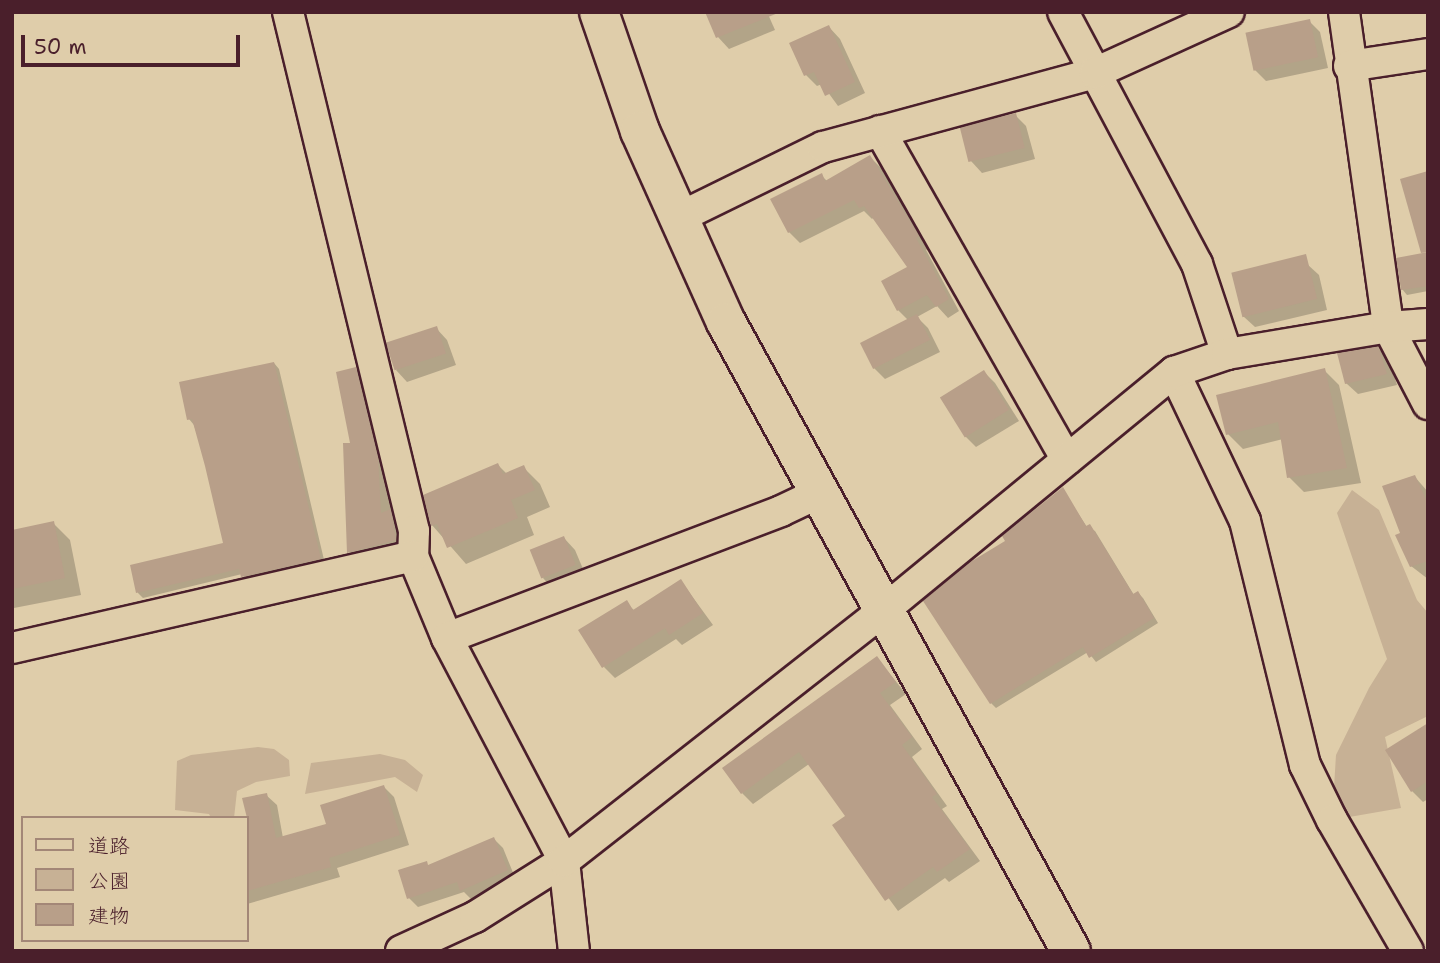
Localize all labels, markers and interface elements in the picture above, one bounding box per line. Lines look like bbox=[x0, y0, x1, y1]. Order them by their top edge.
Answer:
scale bar bbox=[24, 21, 243, 65]
text: 50 m bbox=[34, 33, 87, 61]
legend bbox=[21, 816, 248, 942]
text: 道路 bbox=[88, 832, 130, 860]
text: 公園 bbox=[88, 867, 130, 895]
text: 建物 bbox=[88, 902, 130, 930]

